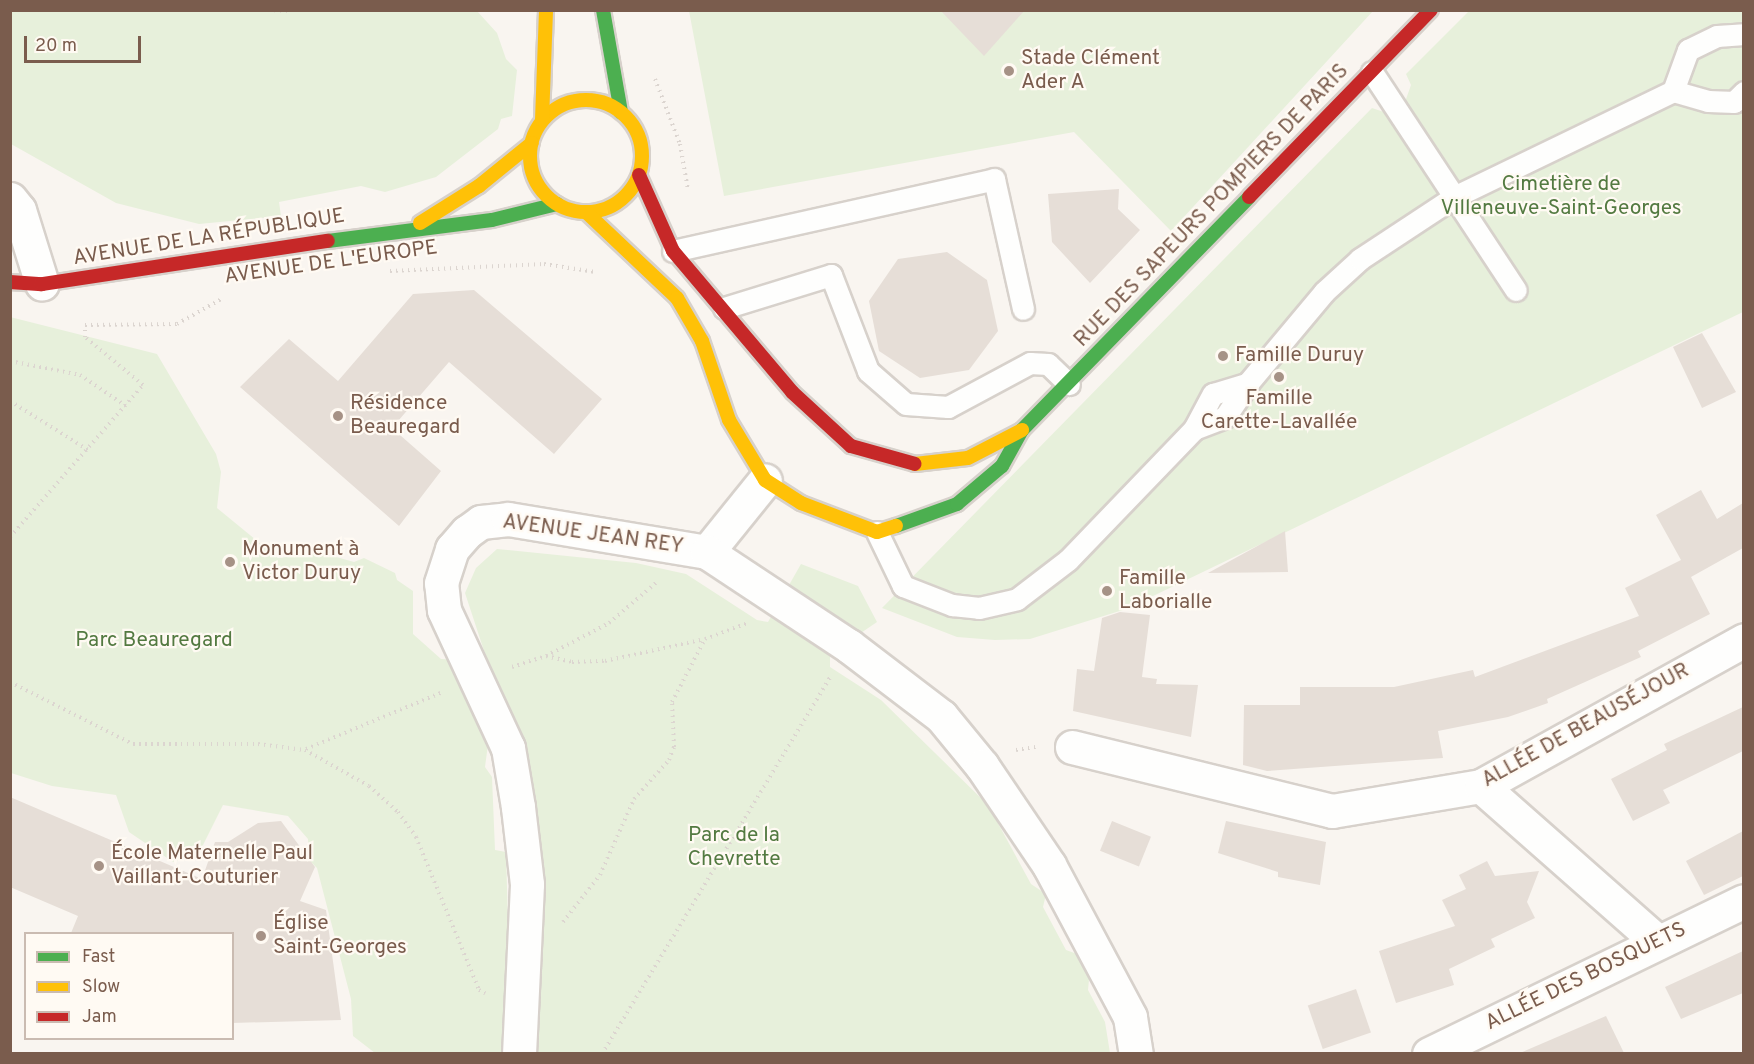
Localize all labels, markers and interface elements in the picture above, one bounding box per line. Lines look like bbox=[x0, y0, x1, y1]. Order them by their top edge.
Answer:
scale bar bbox=[27, 24, 144, 62]
text: 20 m bbox=[35, 35, 77, 58]
place label: Stade Clément Ader A bbox=[1021, 46, 1160, 96]
street label: RUE DES SAPEURS POMPIERS DE PARIS bbox=[1070, 59, 1354, 353]
marker: Stade Clément Ader A bbox=[1002, 64, 1016, 78]
park label: Cimetière de Villeneuve-Saint-Georges bbox=[1440, 172, 1682, 222]
street label: AVENUE DE LA RÉPUBLIQUE bbox=[71, 204, 347, 272]
street label: AVENUE DE L'EUROPE bbox=[223, 236, 439, 290]
place label: Famille Duruy bbox=[1235, 343, 1364, 369]
marker: Famille Duruy bbox=[1216, 349, 1230, 363]
marker: Famille Carette-Lavallée bbox=[1272, 370, 1286, 384]
place label: Famille Carette-Lavallée bbox=[1201, 386, 1357, 436]
place label: Résidence Beauregard bbox=[350, 391, 460, 441]
marker: Résidence Beauregard bbox=[331, 409, 345, 423]
street label: AVENUE JEAN REY bbox=[501, 510, 685, 560]
place label: Monument à Victor Duruy bbox=[242, 537, 361, 587]
marker: Monument à Victor Duruy bbox=[223, 555, 237, 569]
place label: Famille Laborialle bbox=[1119, 566, 1212, 616]
marker: Famille Laborialle bbox=[1100, 584, 1114, 598]
park label: Parc Beauregard bbox=[75, 628, 233, 654]
street label: ALLÉE DE BEAUSÉJOUR bbox=[1478, 658, 1694, 794]
park label: Parc de la Chevrette bbox=[688, 823, 780, 873]
place label: École Maternelle Paul Vaillant-Couturier bbox=[111, 841, 313, 891]
marker: École Maternelle Paul Vaillant-Couturier bbox=[92, 859, 106, 873]
place label: Église Saint-Georges bbox=[273, 911, 407, 961]
street label: ALLÉE DES BOSQUETS bbox=[1482, 917, 1690, 1037]
marker: Église Saint-Georges bbox=[254, 929, 268, 943]
legend bbox=[24, 932, 234, 1040]
text: Fast bbox=[82, 946, 115, 969]
text: Slow bbox=[82, 976, 120, 999]
text: Jam bbox=[82, 1006, 117, 1029]

